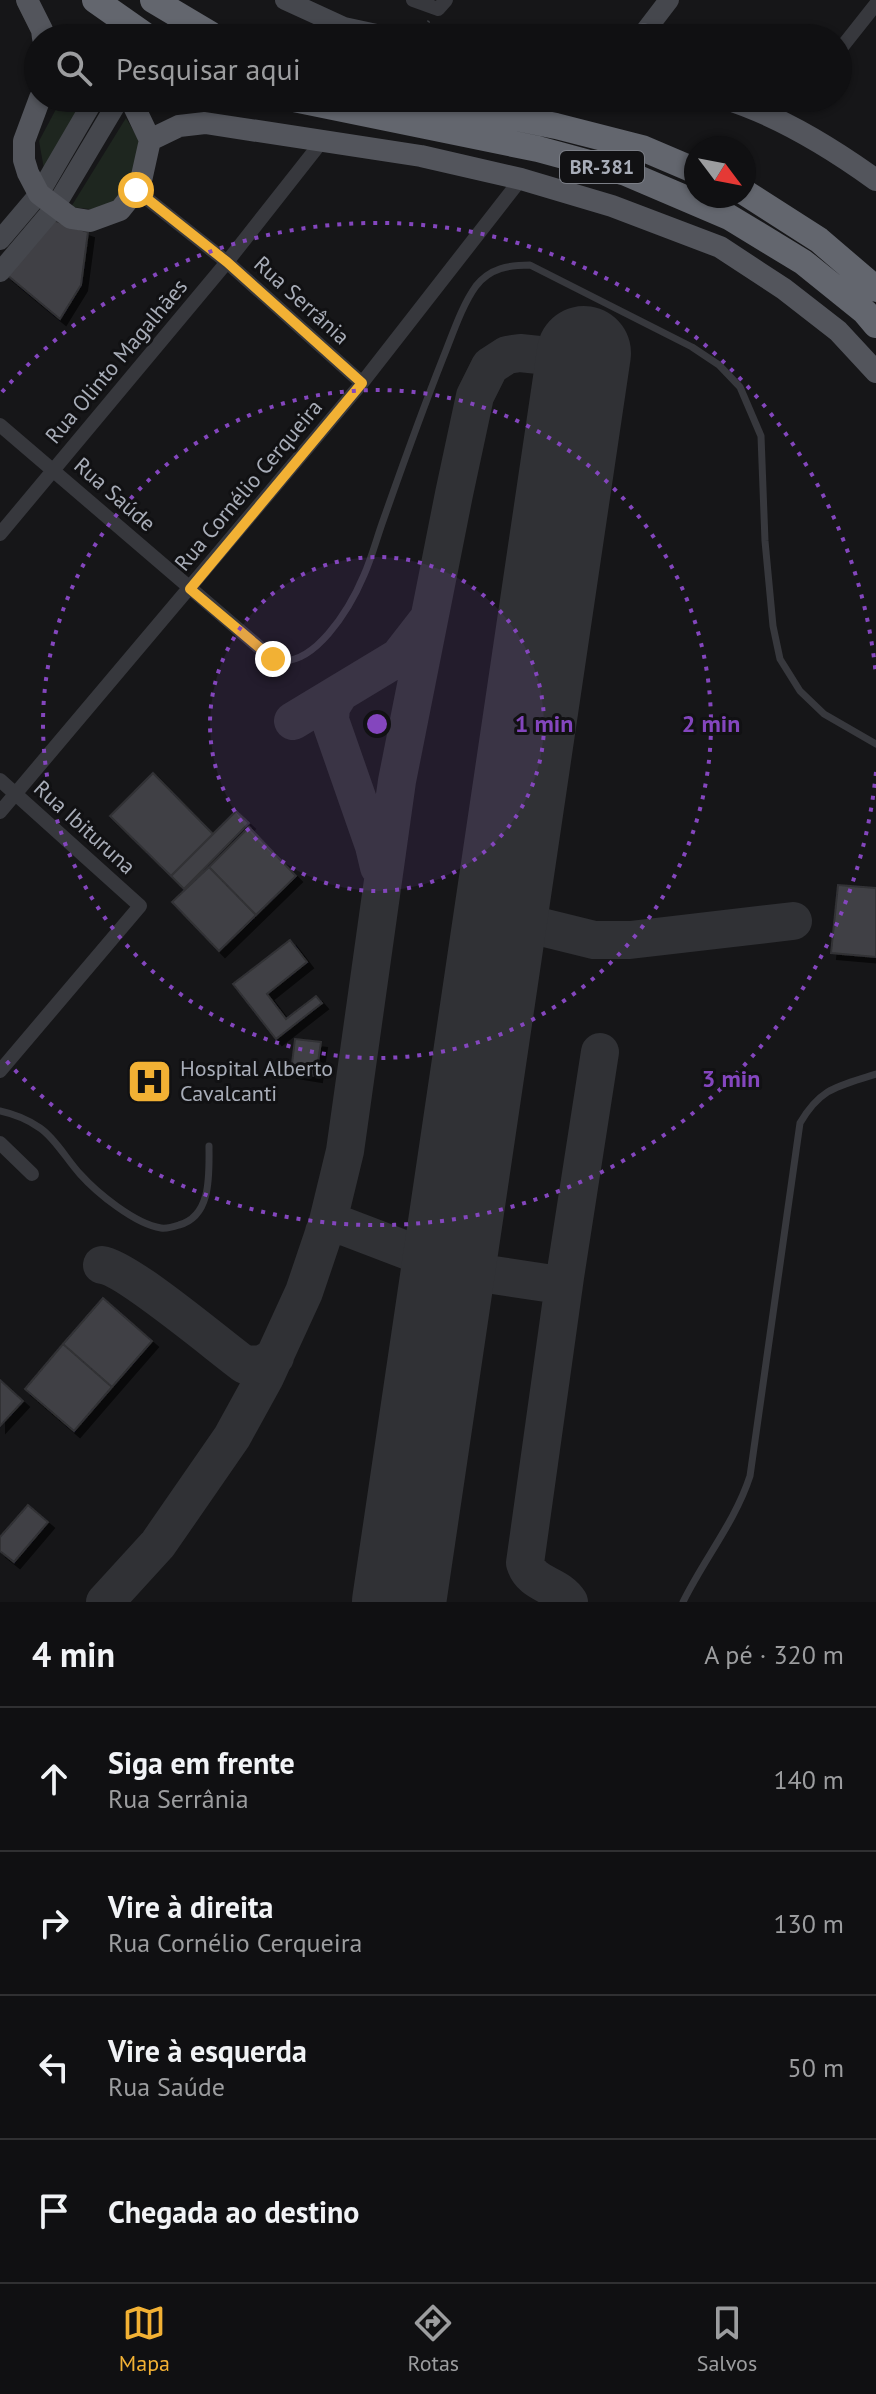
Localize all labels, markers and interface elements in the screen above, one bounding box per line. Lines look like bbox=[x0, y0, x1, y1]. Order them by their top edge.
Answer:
search box bbox=[24, 24, 852, 112]
icon: search bbox=[52, 46, 96, 90]
text: Pesquisar aqui bbox=[116, 49, 301, 88]
north arrow bbox=[684, 136, 756, 208]
road number: BR-381 bbox=[560, 151, 644, 183]
route start bbox=[118, 172, 154, 208]
street label: Rua Serrânia bbox=[248, 250, 356, 350]
street label: Rua Olinto Magalhães bbox=[39, 273, 193, 449]
street label: Rua Cornélio Cerqueira bbox=[168, 394, 328, 576]
street label: Rua Saúde bbox=[68, 451, 162, 537]
route end bbox=[255, 641, 291, 677]
text: 1 min bbox=[515, 708, 573, 739]
text: 2 min bbox=[682, 708, 740, 739]
centre of rings bbox=[363, 710, 391, 738]
street label: Rua Ibituruna bbox=[28, 774, 142, 880]
place label: Hospital Alberto Cavalcanti bbox=[180, 1054, 333, 1107]
hospital icon: Hospital Alberto Cavalcanti bbox=[125, 1057, 173, 1105]
text: 3 min bbox=[702, 1063, 760, 1094]
text: 4 min bbox=[32, 1632, 115, 1676]
text: A pé · 320 m bbox=[704, 1638, 844, 1671]
text: Siga em frente bbox=[108, 1743, 295, 1782]
icon: ahead bbox=[32, 1757, 76, 1801]
text: 140 m bbox=[773, 1763, 844, 1796]
text: Rua Serrânia bbox=[108, 1782, 249, 1815]
text: Vire à direita bbox=[108, 1887, 273, 1926]
icon: right bbox=[32, 1901, 76, 1945]
text: 130 m bbox=[773, 1907, 844, 1940]
text: Rua Cornélio Cerqueira bbox=[108, 1926, 363, 1959]
text: Vire à esquerda bbox=[108, 2031, 307, 2070]
icon: left bbox=[32, 2045, 76, 2089]
text: 50 m bbox=[788, 2051, 844, 2084]
text: Rua Saúde bbox=[108, 2070, 225, 2103]
icon: arrive bbox=[32, 2189, 76, 2233]
text: Chegada ao destino bbox=[108, 2192, 359, 2231]
tab: Mapa bbox=[119, 2301, 170, 2377]
tab: Rotas bbox=[408, 2301, 459, 2377]
tab: Salvos bbox=[697, 2301, 757, 2377]

